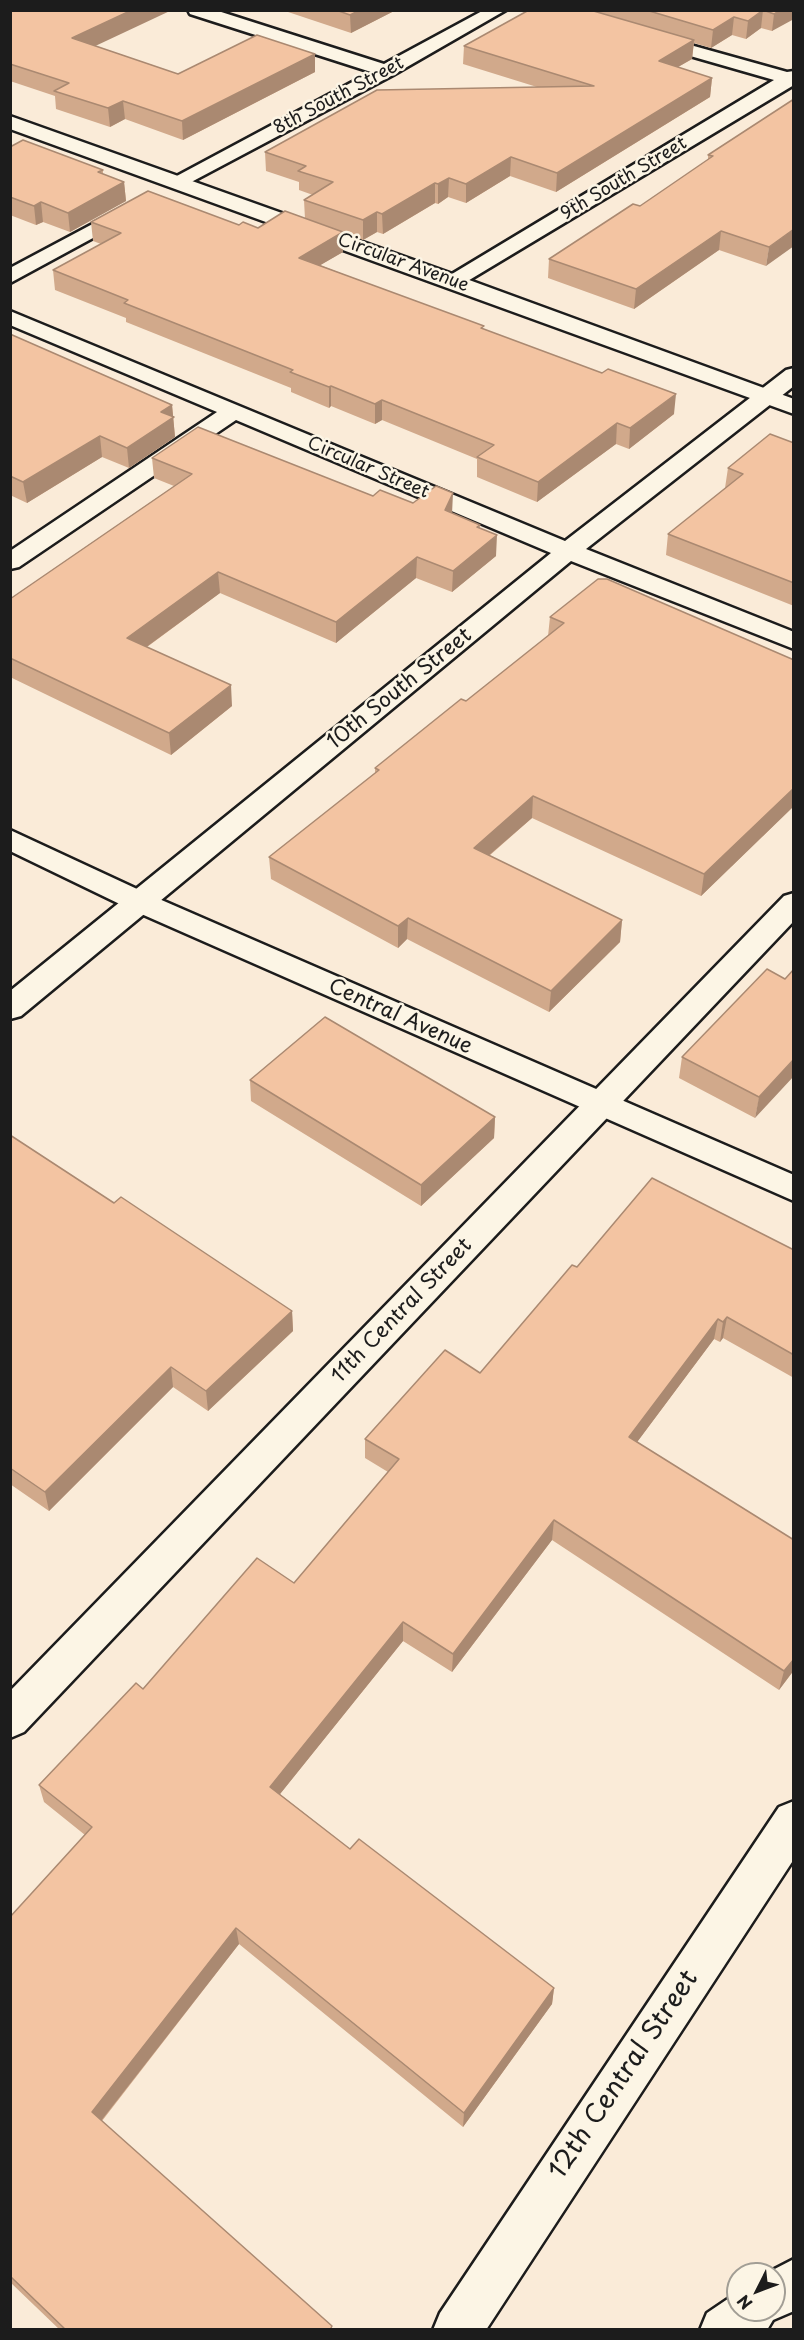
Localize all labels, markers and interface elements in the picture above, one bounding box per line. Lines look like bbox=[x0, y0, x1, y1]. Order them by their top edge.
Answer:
street label: 8th South Street bbox=[270, 53, 408, 139]
street label: 9th South Street bbox=[557, 133, 691, 225]
street label: Circular Avenue bbox=[334, 229, 472, 297]
street label: Circular Street bbox=[304, 433, 432, 503]
street label: 10th South Street bbox=[323, 623, 477, 755]
street label: Central Avenue bbox=[324, 974, 476, 1060]
street label: 11th Central Street bbox=[326, 1233, 478, 1389]
street label: 12th Central Street bbox=[543, 1965, 705, 2185]
north arrow bbox=[726, 2262, 786, 2322]
text: N bbox=[731, 2290, 757, 2315]

